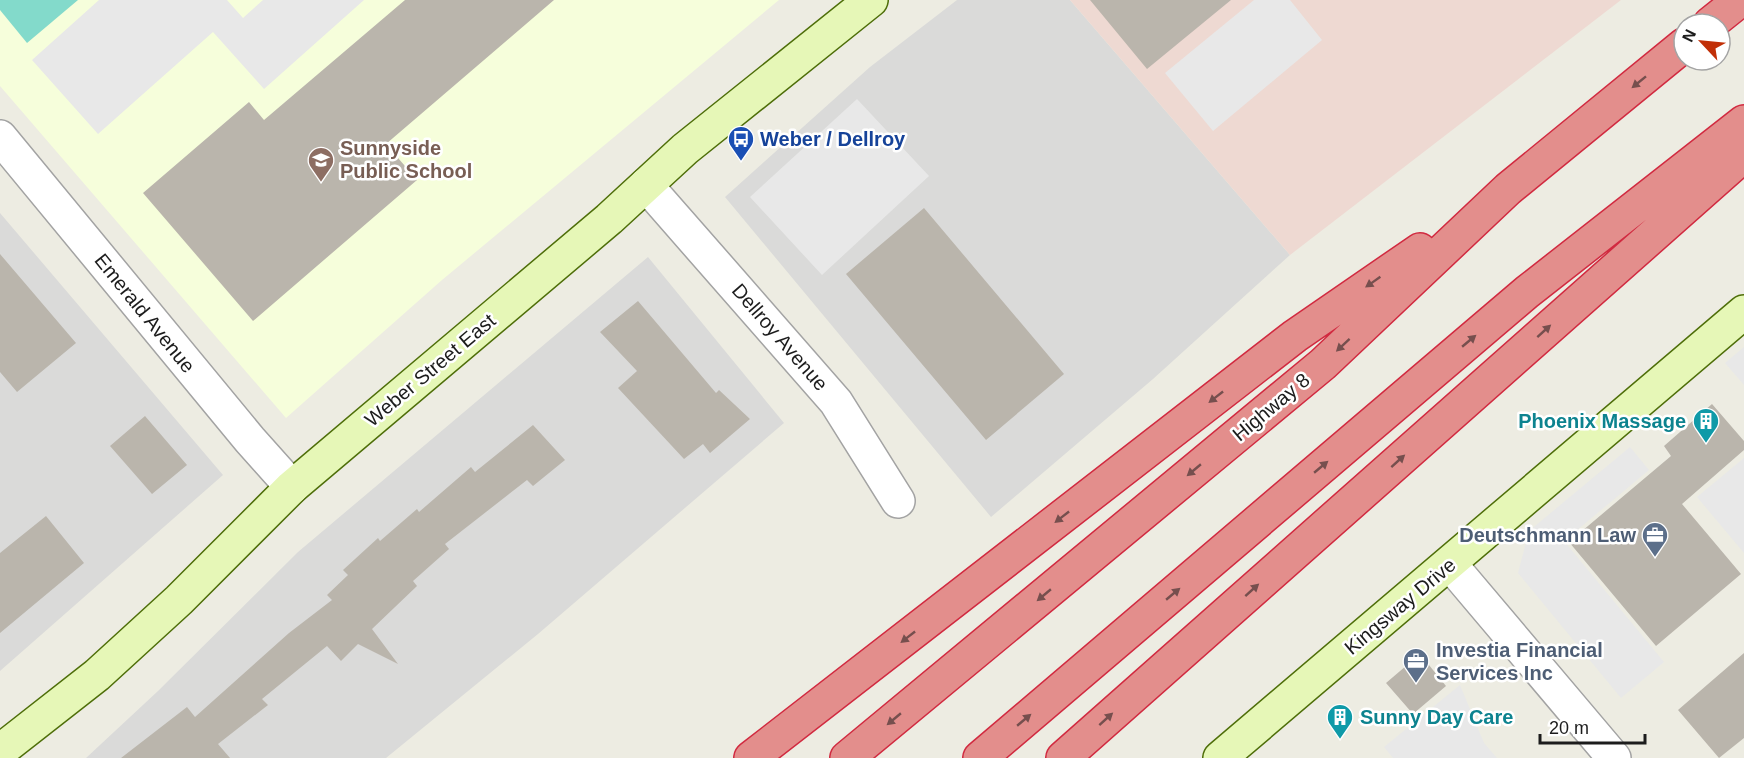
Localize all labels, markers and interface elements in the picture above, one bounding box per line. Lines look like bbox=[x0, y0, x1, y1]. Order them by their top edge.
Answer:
north arrow bbox=[1672, 12, 1732, 72]
text: N bbox=[1679, 27, 1699, 45]
one-way arrow bbox=[1631, 76, 1647, 89]
bus stop icon: Weber / Dellroy bbox=[726, 124, 756, 162]
place label: Weber / Dellroy bbox=[760, 128, 906, 150]
place label: Sunnyside Public School bbox=[340, 137, 472, 182]
school or university icon: Sunnyside Public School bbox=[306, 145, 336, 183]
street label: Emerald Avenue bbox=[90, 249, 200, 377]
one-way arrow bbox=[1365, 276, 1381, 287]
street label: Dellroy Avenue bbox=[728, 279, 832, 395]
street label: Weber Street East bbox=[360, 309, 500, 431]
one-way arrow bbox=[1537, 324, 1552, 338]
one-way arrow bbox=[1461, 334, 1477, 347]
one-way arrow bbox=[1336, 338, 1351, 351]
street label: Highway 8 bbox=[1228, 369, 1314, 445]
one-way arrow bbox=[1208, 391, 1224, 404]
building icon: Phoenix Massage bbox=[1691, 406, 1721, 444]
place label: Phoenix Massage bbox=[1518, 410, 1686, 432]
one-way arrow bbox=[1391, 454, 1406, 468]
one-way arrow bbox=[1313, 461, 1328, 474]
one-way arrow bbox=[1186, 464, 1202, 477]
one-way arrow bbox=[1054, 511, 1070, 523]
office icon: Deutschmann Law bbox=[1640, 520, 1670, 558]
place label: Deutschmann Law bbox=[1459, 524, 1636, 546]
street label: Kingsway Drive bbox=[1340, 553, 1460, 659]
one-way arrow bbox=[1245, 583, 1260, 597]
one-way arrow bbox=[1165, 587, 1181, 600]
one-way arrow bbox=[1037, 588, 1052, 601]
one-way arrow bbox=[900, 630, 916, 643]
place label: Investia Financial Services Inc bbox=[1436, 639, 1603, 684]
office icon: Investia Financial Services Inc bbox=[1401, 646, 1431, 684]
building icon: Sunny Day Care bbox=[1325, 702, 1355, 740]
place label: Sunny Day Care bbox=[1360, 706, 1513, 728]
scale bar bbox=[1540, 707, 1645, 745]
one-way arrow bbox=[1099, 712, 1114, 726]
one-way arrow bbox=[886, 713, 901, 725]
one-way arrow bbox=[1016, 714, 1031, 727]
text: 20 m bbox=[1549, 718, 1589, 738]

